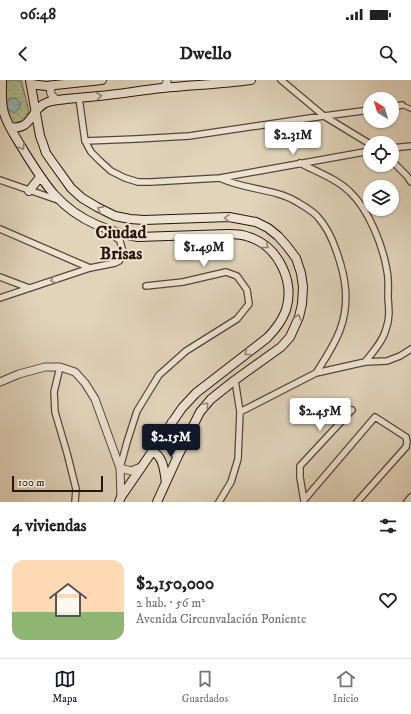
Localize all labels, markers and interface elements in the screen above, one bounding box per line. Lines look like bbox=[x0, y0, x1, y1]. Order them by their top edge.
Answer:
text: 06:48 bbox=[20, 5, 56, 24]
icon: back bbox=[12, 43, 34, 65]
text: Dwello bbox=[180, 43, 231, 65]
icon: search bbox=[377, 43, 399, 65]
one-way arrow bbox=[96, 92, 102, 101]
north arrow bbox=[363, 92, 399, 128]
map controls bbox=[363, 92, 399, 216]
pin: $2.31M bbox=[260, 122, 326, 156]
text: $2.31M bbox=[274, 127, 312, 143]
button: locate bbox=[363, 136, 399, 172]
one-way arrow bbox=[18, 143, 25, 150]
button: layers bbox=[363, 180, 399, 216]
one-way arrow bbox=[97, 206, 104, 213]
one-way arrow bbox=[224, 214, 230, 222]
district label: Ciudad Brisas bbox=[96, 222, 147, 265]
pin: $1.49M bbox=[171, 234, 237, 268]
text: $1.49M bbox=[184, 239, 224, 255]
one-way arrow bbox=[261, 242, 268, 249]
one-way arrow bbox=[49, 276, 56, 284]
one-way arrow bbox=[293, 314, 302, 321]
one-way arrow bbox=[245, 348, 252, 355]
pin: $2.45M bbox=[287, 398, 353, 432]
one-way arrow bbox=[202, 402, 209, 410]
text: $2.45M bbox=[299, 403, 341, 419]
pin: $2.15M bbox=[138, 424, 204, 458]
text: $2.15M bbox=[151, 429, 191, 445]
scale bar bbox=[12, 474, 103, 493]
text: 100 m bbox=[18, 476, 44, 490]
text: 4 viviendas bbox=[12, 515, 86, 537]
icon: filters bbox=[377, 515, 399, 537]
text: $2,150,000 bbox=[136, 573, 214, 595]
icon: home bbox=[44, 576, 92, 624]
icon: heart bbox=[377, 589, 399, 611]
text: 2 hab. · 56 m² bbox=[136, 595, 205, 611]
text: Avenida Circunvalación Poniente bbox=[136, 611, 306, 627]
tab: Mapa bbox=[52, 668, 77, 706]
tab: Guardados bbox=[182, 668, 228, 706]
tab: Inicio bbox=[333, 668, 359, 706]

